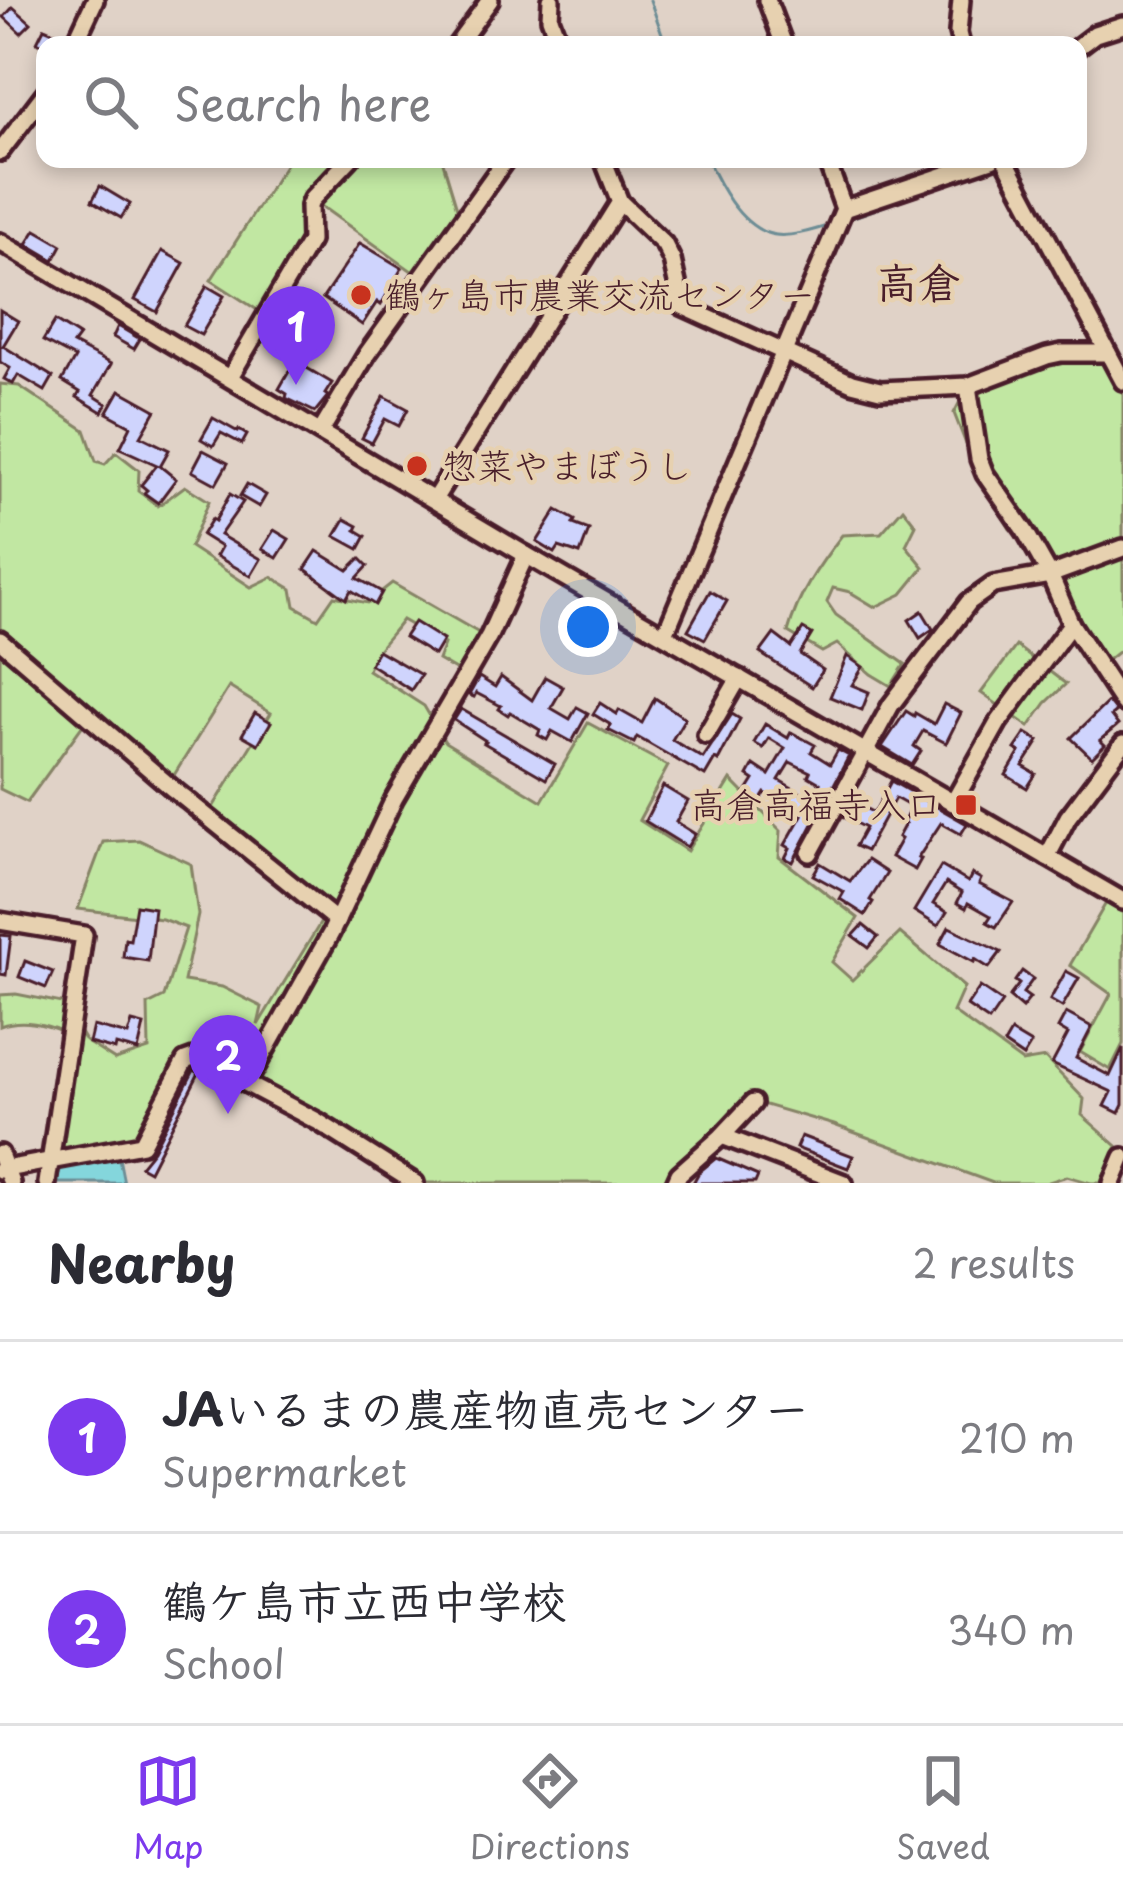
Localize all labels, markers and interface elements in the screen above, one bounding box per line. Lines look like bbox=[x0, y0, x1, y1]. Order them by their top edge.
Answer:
search box bbox=[36, 36, 1087, 168]
text: Search here bbox=[174, 68, 431, 136]
icon: search bbox=[78, 69, 144, 135]
district label: 高倉 bbox=[876, 249, 960, 312]
place label: 鶴ヶ島市農業交流センター bbox=[385, 266, 816, 320]
marker: 鶴ヶ島市農業交流センター bbox=[348, 282, 374, 308]
pin: 1 bbox=[257, 286, 335, 385]
place label: 惣菜やまぼうし bbox=[441, 437, 693, 491]
marker: 惣菜やまぼうし bbox=[404, 453, 430, 479]
your location bbox=[558, 597, 618, 657]
place label: 高倉高福寺入口 bbox=[690, 776, 942, 830]
marker: 高倉高福寺入口 bbox=[953, 792, 979, 818]
pin: 2 bbox=[189, 1015, 267, 1114]
text: Nearby bbox=[48, 1223, 235, 1300]
text: 2 results bbox=[913, 1232, 1075, 1291]
text: JAいるまの農産物直売センター bbox=[162, 1373, 809, 1441]
text: 1 bbox=[78, 1407, 96, 1466]
text: 210 m bbox=[959, 1407, 1075, 1466]
text: Supermarket bbox=[162, 1441, 407, 1500]
text: 鶴ケ島市立西中学校 bbox=[162, 1565, 567, 1633]
text: 2 bbox=[73, 1599, 101, 1658]
text: 340 m bbox=[947, 1599, 1075, 1658]
text: School bbox=[162, 1633, 285, 1692]
tab: Map bbox=[133, 1748, 204, 1870]
tab: Directions bbox=[470, 1748, 630, 1870]
tab: Saved bbox=[896, 1748, 990, 1870]

